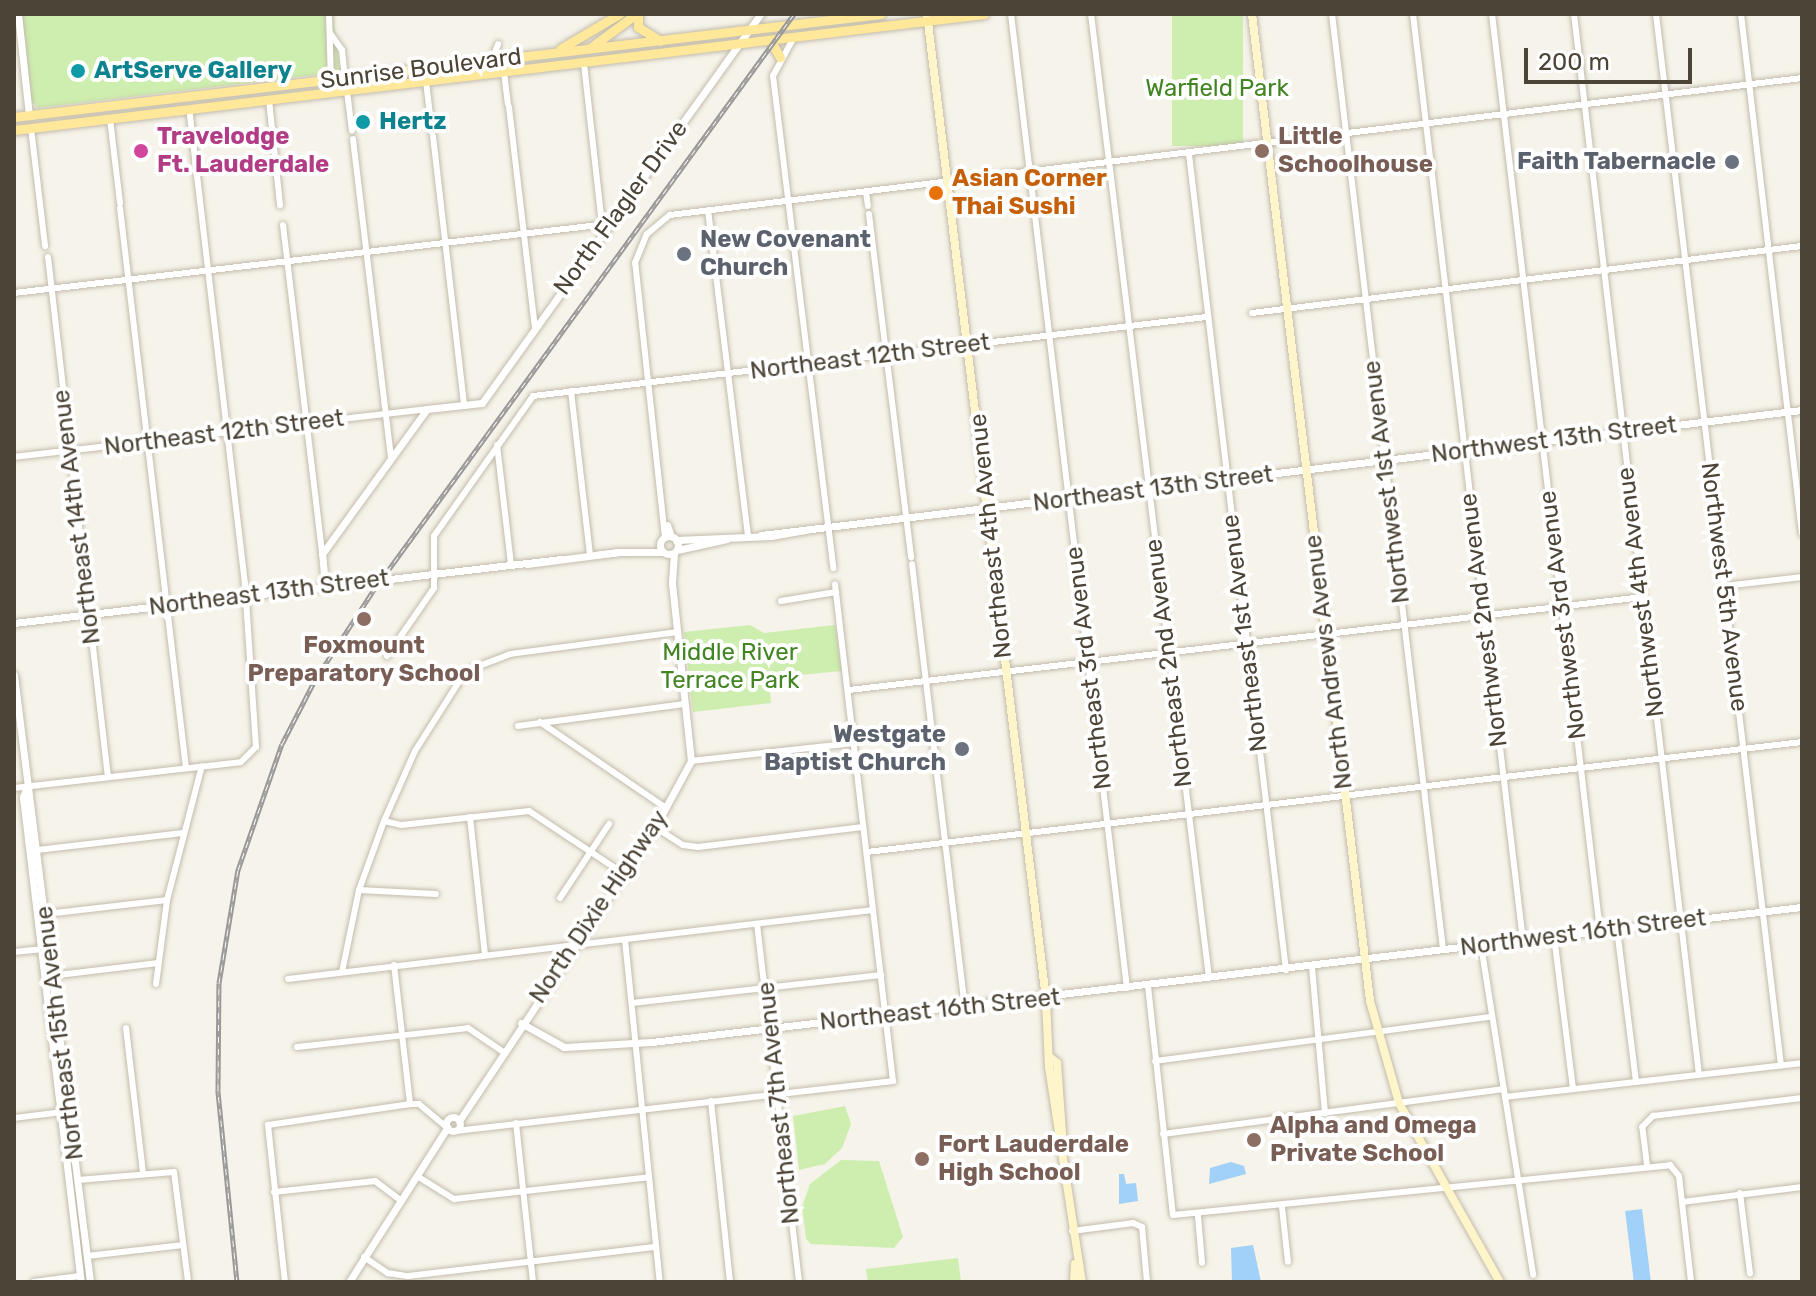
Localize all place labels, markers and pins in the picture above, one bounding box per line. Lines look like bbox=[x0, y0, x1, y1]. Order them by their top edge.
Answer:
place label: ArtServe Gallery bbox=[94, 57, 292, 85]
marker: ArtServe Gallery bbox=[69, 62, 87, 80]
place label: Hertz bbox=[379, 108, 447, 136]
marker: Hertz bbox=[354, 113, 372, 131]
place label: Travelodge Ft. Lauderdale bbox=[157, 123, 329, 179]
place label: Little Schoolhouse bbox=[1278, 123, 1433, 179]
marker: Travelodge Ft. Lauderdale bbox=[132, 142, 150, 160]
marker: Little Schoolhouse bbox=[1253, 142, 1271, 160]
place label: Faith Tabernacle bbox=[1516, 148, 1716, 176]
marker: Faith Tabernacle bbox=[1723, 153, 1741, 171]
place label: Asian Corner Thai Sushi bbox=[952, 165, 1107, 221]
marker: Asian Corner Thai Sushi bbox=[927, 184, 945, 202]
place label: New Covenant Church bbox=[700, 226, 872, 282]
marker: New Covenant Church bbox=[675, 245, 693, 263]
marker: Foxmount Preparatory School bbox=[355, 610, 373, 628]
place label: Foxmount Preparatory School bbox=[247, 632, 481, 688]
place label: Westgate Baptist Church bbox=[764, 721, 946, 777]
marker: Westgate Baptist Church bbox=[953, 740, 971, 758]
place label: Alpha and Omega Private School bbox=[1270, 1112, 1477, 1168]
place label: Fort Lauderdale High School bbox=[938, 1131, 1129, 1187]
marker: Alpha and Omega Private School bbox=[1245, 1131, 1263, 1149]
marker: Fort Lauderdale High School bbox=[913, 1150, 931, 1168]

